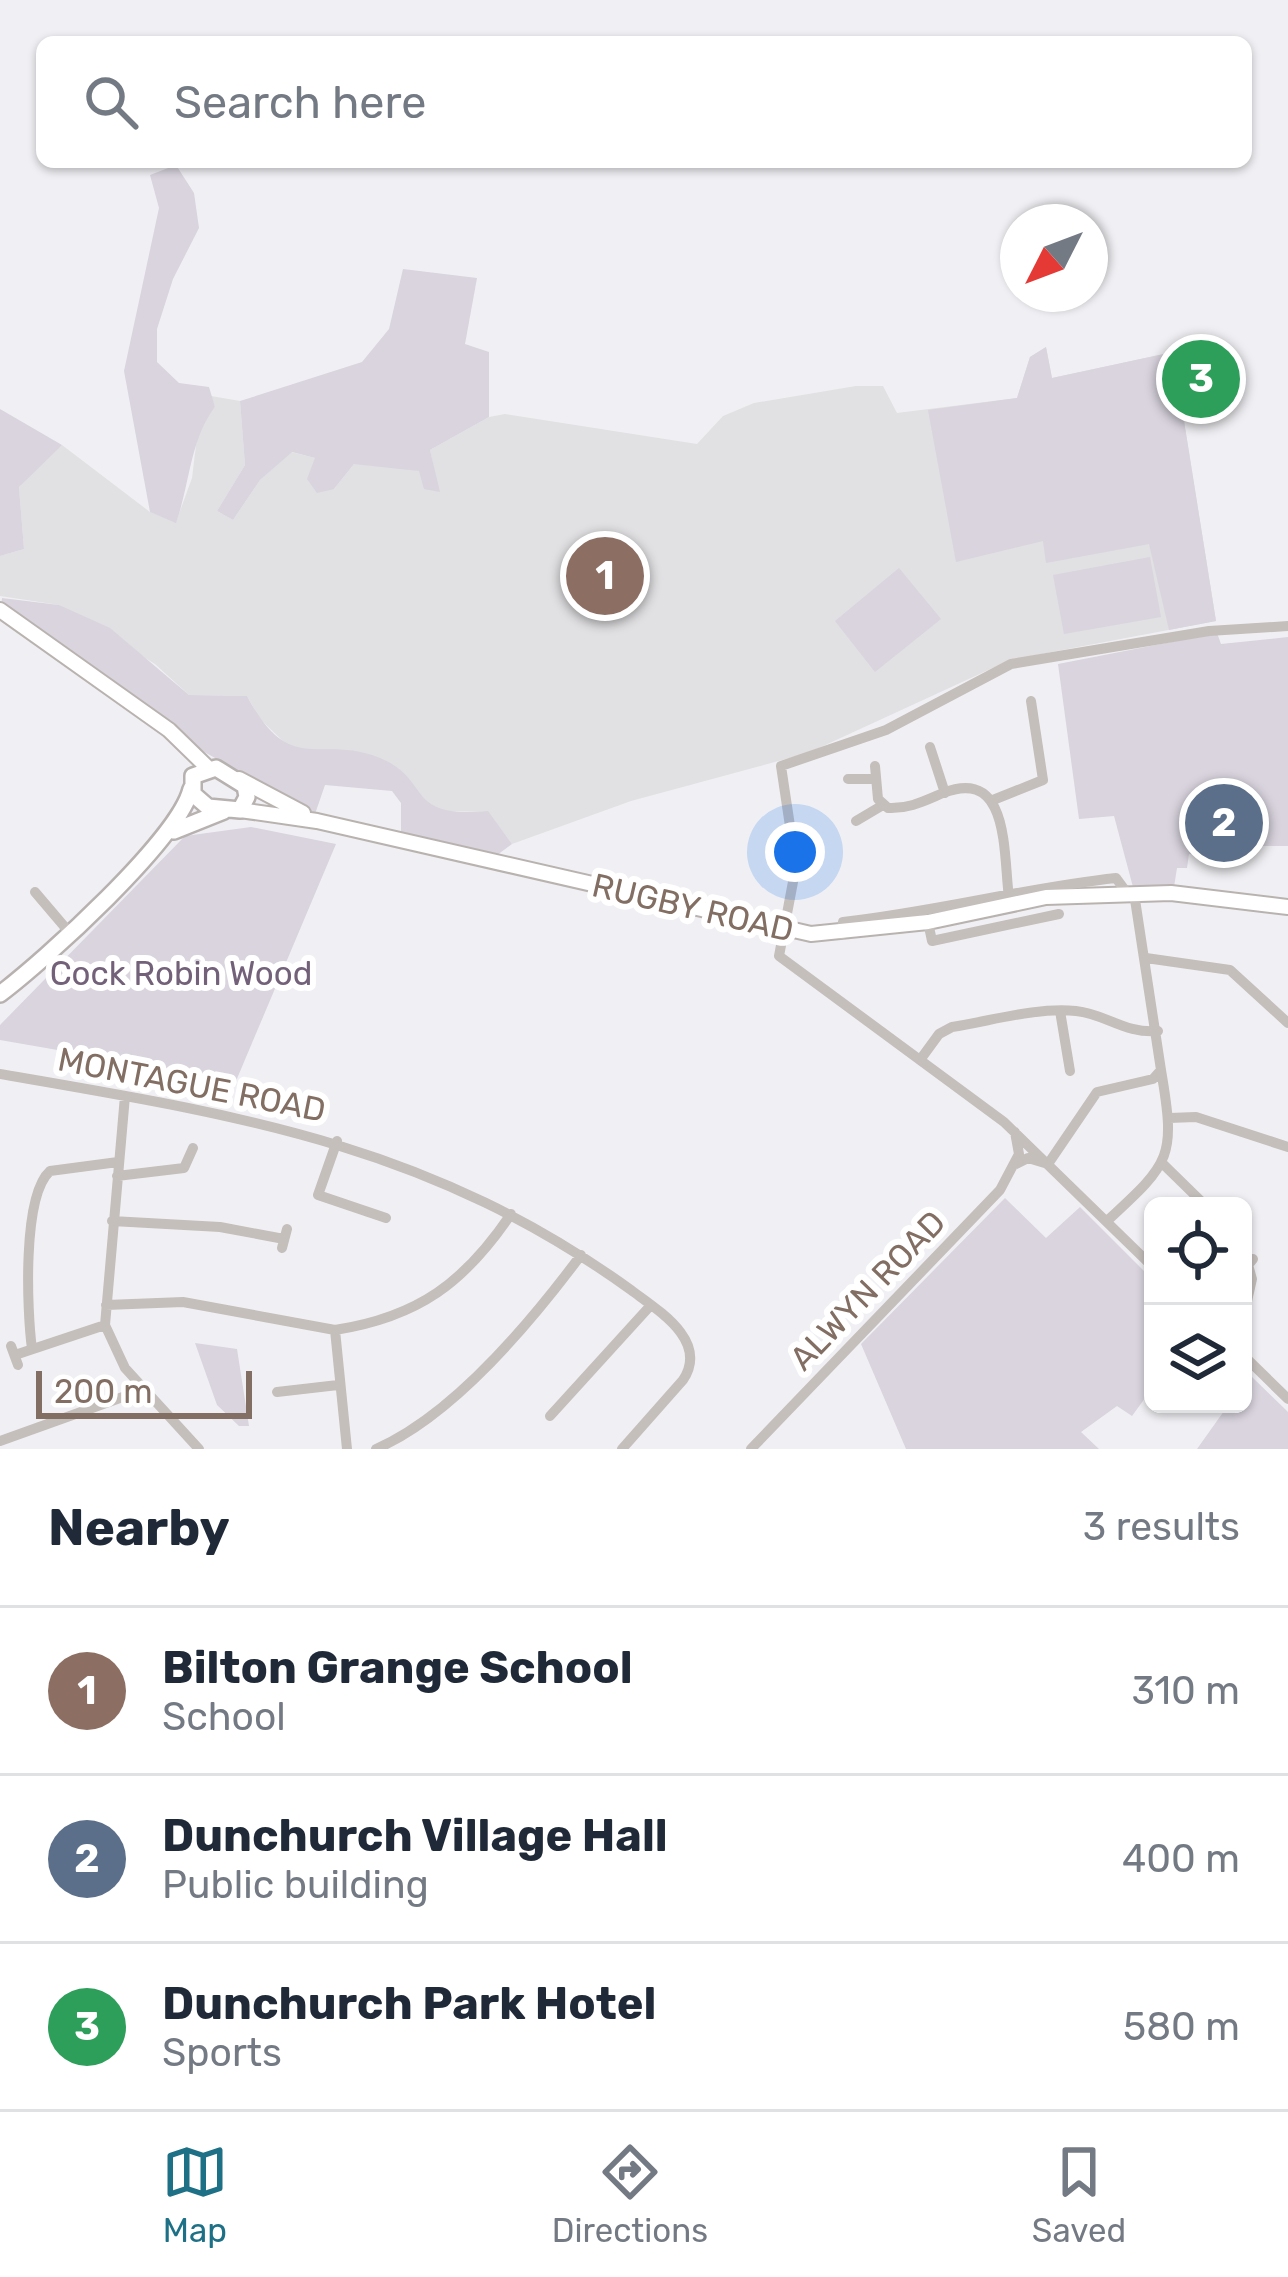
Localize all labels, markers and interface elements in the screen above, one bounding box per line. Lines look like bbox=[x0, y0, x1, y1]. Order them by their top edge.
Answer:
search box bbox=[36, 36, 1252, 168]
icon: search bbox=[78, 69, 144, 135]
text: Search here bbox=[174, 76, 426, 129]
north arrow bbox=[1000, 204, 1108, 312]
pin: 3 bbox=[1162, 334, 1240, 424]
pin: 1 bbox=[566, 531, 644, 621]
pin: 2 bbox=[1185, 778, 1263, 868]
your location bbox=[765, 822, 825, 882]
street label: RUGBY ROAD bbox=[588, 865, 797, 950]
park label: Cock Robin Wood bbox=[50, 954, 312, 993]
street label: MONTAGUE ROAD bbox=[55, 1039, 329, 1130]
map controls bbox=[1144, 1197, 1252, 1413]
button: locate bbox=[1144, 1197, 1252, 1305]
street label: ALWYN ROAD bbox=[782, 1203, 953, 1378]
button: layers bbox=[1144, 1305, 1252, 1413]
scale bar bbox=[36, 1365, 252, 1418]
text: 200 m bbox=[54, 1372, 153, 1411]
text: Nearby bbox=[48, 1497, 230, 1558]
text: 3 results bbox=[1083, 1504, 1240, 1550]
text: Bilton Grange School bbox=[162, 1641, 633, 1694]
text: 1 bbox=[77, 1668, 97, 1714]
text: 310 m bbox=[1132, 1668, 1240, 1714]
text: School bbox=[162, 1694, 286, 1740]
text: Dunchurch Village Hall bbox=[162, 1809, 668, 1862]
text: 2 bbox=[74, 1836, 100, 1882]
text: 400 m bbox=[1122, 1836, 1240, 1882]
text: Public building bbox=[162, 1862, 429, 1908]
text: Dunchurch Park Hotel bbox=[162, 1977, 656, 2030]
text: 3 bbox=[74, 2004, 100, 2050]
text: 580 m bbox=[1123, 2004, 1240, 2050]
text: Sports bbox=[162, 2030, 282, 2076]
tab: Map bbox=[162, 2139, 228, 2250]
tab: Directions bbox=[552, 2139, 708, 2250]
tab: Saved bbox=[1032, 2139, 1126, 2250]

